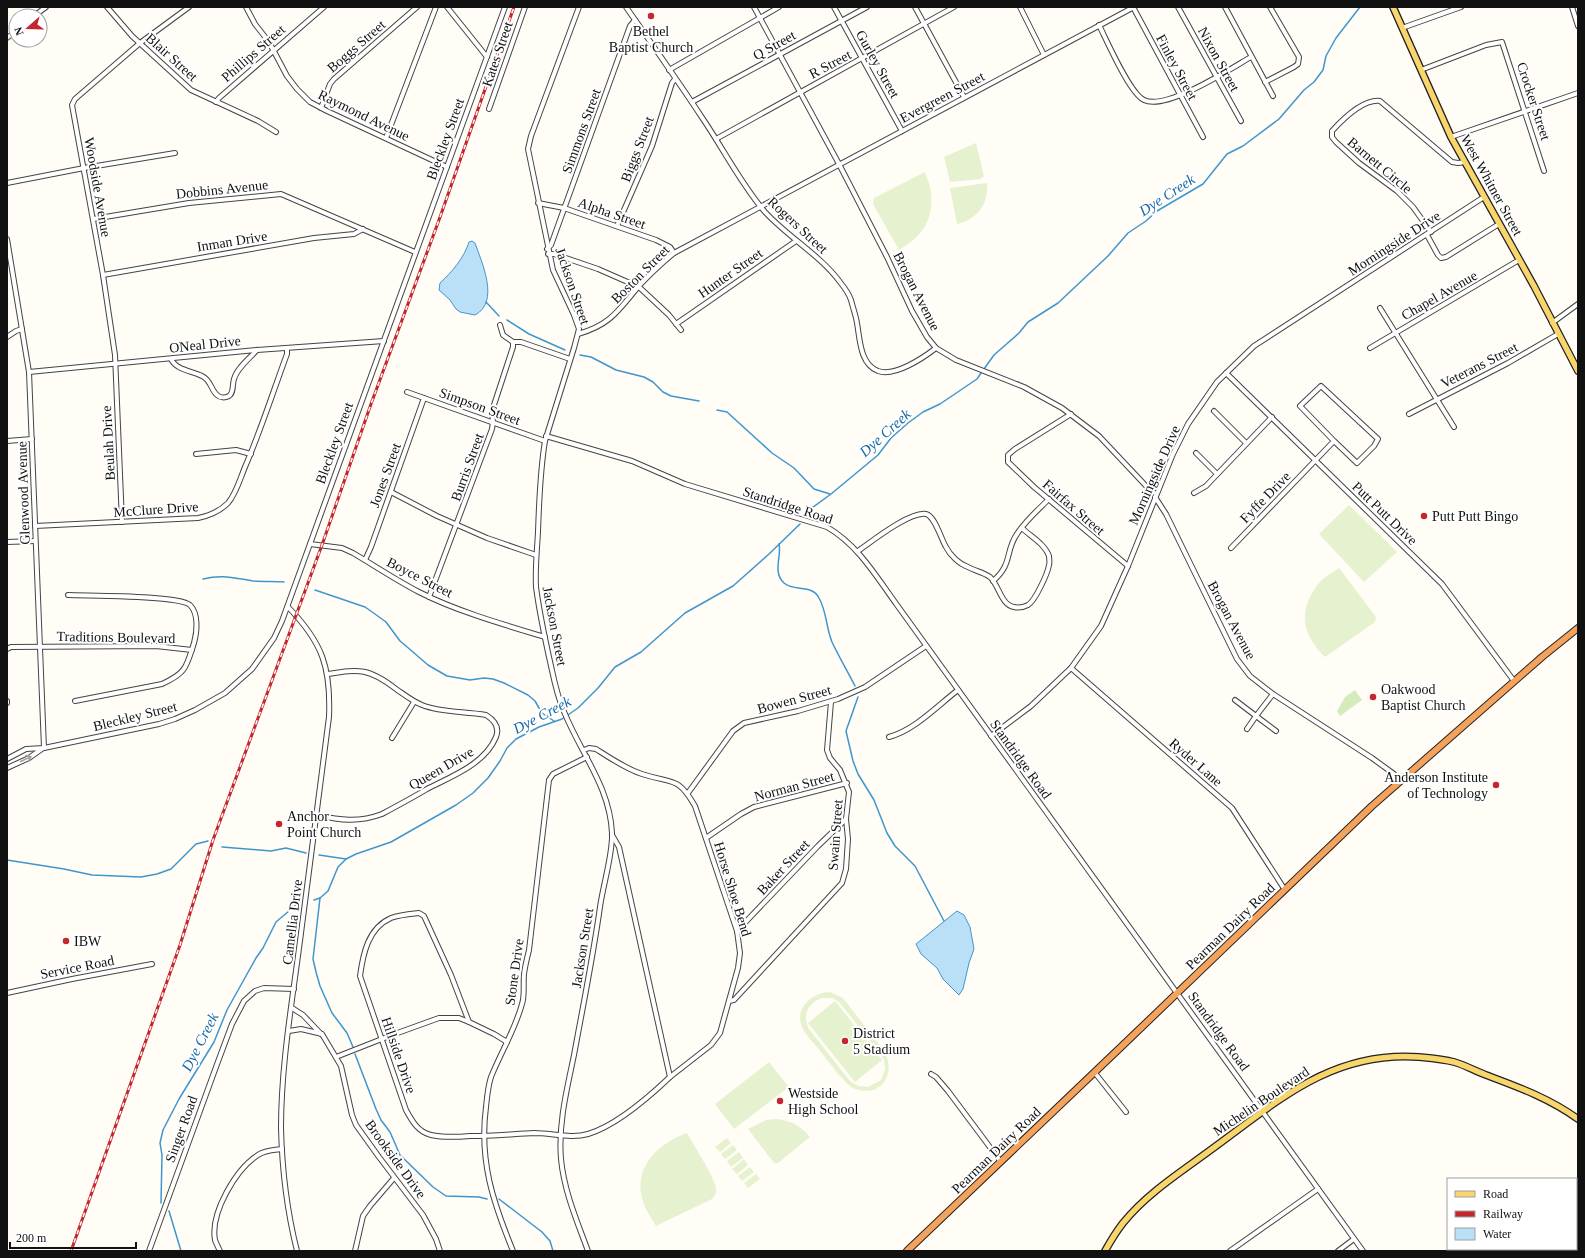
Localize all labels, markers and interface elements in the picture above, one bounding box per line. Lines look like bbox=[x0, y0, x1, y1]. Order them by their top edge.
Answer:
north arrow bbox=[8, 8, 48, 48]
marker: Bethel Baptist Church bbox=[646, 11, 656, 21]
street label: Boggs Street bbox=[324, 17, 388, 76]
street label: Kates Street bbox=[479, 19, 516, 89]
street label: Phillips Street bbox=[219, 22, 288, 85]
place label: Bethel Baptist Church bbox=[609, 24, 693, 55]
street label: Nixon Street bbox=[1195, 24, 1242, 94]
text: N bbox=[12, 26, 26, 37]
street label: Q Street bbox=[750, 28, 798, 63]
street label: Gurley Street bbox=[853, 28, 902, 101]
street label: Blair Street bbox=[143, 30, 201, 84]
street label: Finley Street bbox=[1153, 32, 1200, 103]
street label: R Street bbox=[807, 47, 854, 82]
street label: Crocker Street bbox=[1514, 60, 1553, 142]
street label: Evergreen Street bbox=[897, 69, 987, 126]
street label: Raymond Avenue bbox=[316, 87, 412, 144]
street label: Simmons Street bbox=[559, 87, 604, 176]
street label: Bleckley Street bbox=[424, 96, 467, 182]
street label: Biggs Street bbox=[618, 114, 657, 184]
street label: West Whitner Street bbox=[1458, 132, 1526, 238]
street label: Barnett Circle bbox=[1345, 134, 1415, 196]
street label: Woodside Avenue bbox=[81, 136, 114, 238]
water label: Dye Creek bbox=[1135, 171, 1198, 219]
street label: Dobbins Avenue bbox=[175, 177, 269, 202]
street label: Rogers Street bbox=[765, 194, 831, 257]
street label: Alpha Street bbox=[576, 195, 648, 232]
street label: Morningside Drive bbox=[1345, 208, 1443, 279]
street label: Inman Drive bbox=[196, 229, 268, 254]
street label: Boston Street bbox=[608, 242, 673, 306]
street label: Jackson Street bbox=[552, 246, 593, 327]
street label: Hunter Street bbox=[695, 246, 765, 301]
street label: Brogan Avenue bbox=[890, 249, 943, 333]
street label: Chapel Avenue bbox=[1399, 268, 1480, 323]
street label: ONeal Drive bbox=[169, 333, 242, 356]
street label: Veterans Street bbox=[1438, 340, 1520, 391]
street label: Simpson Street bbox=[437, 385, 523, 428]
street label: Bleckley Street bbox=[313, 400, 356, 486]
street label: Beulah Drive bbox=[99, 405, 118, 481]
water label: Dye Creek bbox=[855, 406, 914, 461]
street label: Morningside Drive bbox=[1126, 423, 1183, 527]
street label: Burris Street bbox=[448, 431, 487, 503]
street label: Glenwood Avenue bbox=[14, 441, 33, 545]
street label: Jones Street bbox=[367, 441, 404, 509]
street label: Fyffe Drive bbox=[1237, 469, 1293, 526]
street label: Fairfax Street bbox=[1040, 477, 1108, 538]
street label: Putt Putt Drive bbox=[1349, 479, 1420, 548]
street label: Standridge Road bbox=[741, 484, 835, 527]
street label: McClure Drive bbox=[113, 499, 199, 520]
place label: Putt Putt Bingo bbox=[1432, 509, 1518, 524]
marker: Putt Putt Bingo bbox=[1419, 511, 1429, 521]
street label: Boyce Street bbox=[384, 554, 455, 601]
street label: Brogan Avenue bbox=[1205, 579, 1258, 662]
street label: Jackson Street bbox=[539, 585, 570, 667]
street label: Traditions Boulevard bbox=[56, 629, 176, 646]
street label: Bowen Street bbox=[756, 682, 833, 717]
place label: Oakwood Baptist Church bbox=[1381, 682, 1465, 713]
marker: Oakwood Baptist Church bbox=[1368, 692, 1378, 702]
water label: Dye Creek bbox=[509, 693, 574, 737]
street label: Bleckley Street bbox=[92, 699, 179, 734]
street label: Standridge Road bbox=[987, 717, 1054, 802]
street label: Ryder Lane bbox=[1166, 735, 1225, 789]
street label: Queen Drive bbox=[406, 744, 476, 793]
one-way arrow bbox=[19, 755, 31, 762]
street label: Norman Street bbox=[753, 769, 836, 804]
place label: Anderson Institute of Technology bbox=[1384, 770, 1488, 801]
marker: Anderson Institute of Technology bbox=[1491, 780, 1501, 790]
street label: Swain Street bbox=[826, 799, 845, 871]
place label: Anchor Point Church bbox=[287, 809, 361, 840]
marker: Anchor Point Church bbox=[274, 819, 284, 829]
street label: Baker Street bbox=[754, 837, 813, 898]
street label: Horse Shoe Bend bbox=[711, 840, 754, 938]
street label: Camellia Drive bbox=[280, 879, 305, 966]
street label: Pearman Dairy Road bbox=[1183, 880, 1278, 973]
street label: Jackson Street bbox=[569, 907, 596, 989]
place label: IBW bbox=[74, 934, 102, 949]
marker: IBW bbox=[61, 936, 71, 946]
street label: Stone Drive bbox=[502, 938, 527, 1006]
street label: Service Road bbox=[39, 953, 115, 982]
street label: Standridge Road bbox=[1185, 989, 1252, 1074]
water label: Dye Creek bbox=[178, 1010, 222, 1075]
street label: Hillside Drive bbox=[378, 1015, 419, 1095]
place label: District 5 Stadium bbox=[853, 1026, 910, 1057]
marker: District 5 Stadium bbox=[840, 1036, 850, 1046]
street label: Michelin Boulevard bbox=[1211, 1064, 1312, 1139]
place label: Westside High School bbox=[788, 1086, 859, 1117]
street label: Singer Road bbox=[163, 1094, 200, 1164]
marker: Westside High School bbox=[775, 1096, 785, 1106]
street label: Pearman Dairy Road bbox=[949, 1104, 1044, 1197]
street label: Brookside Drive bbox=[362, 1117, 429, 1201]
legend bbox=[1447, 1178, 1577, 1250]
text: Road bbox=[1483, 1187, 1508, 1201]
text: Railway bbox=[1483, 1207, 1523, 1221]
scale bar bbox=[10, 1224, 136, 1250]
text: Water bbox=[1483, 1227, 1511, 1241]
text: 200 m bbox=[16, 1231, 47, 1245]

